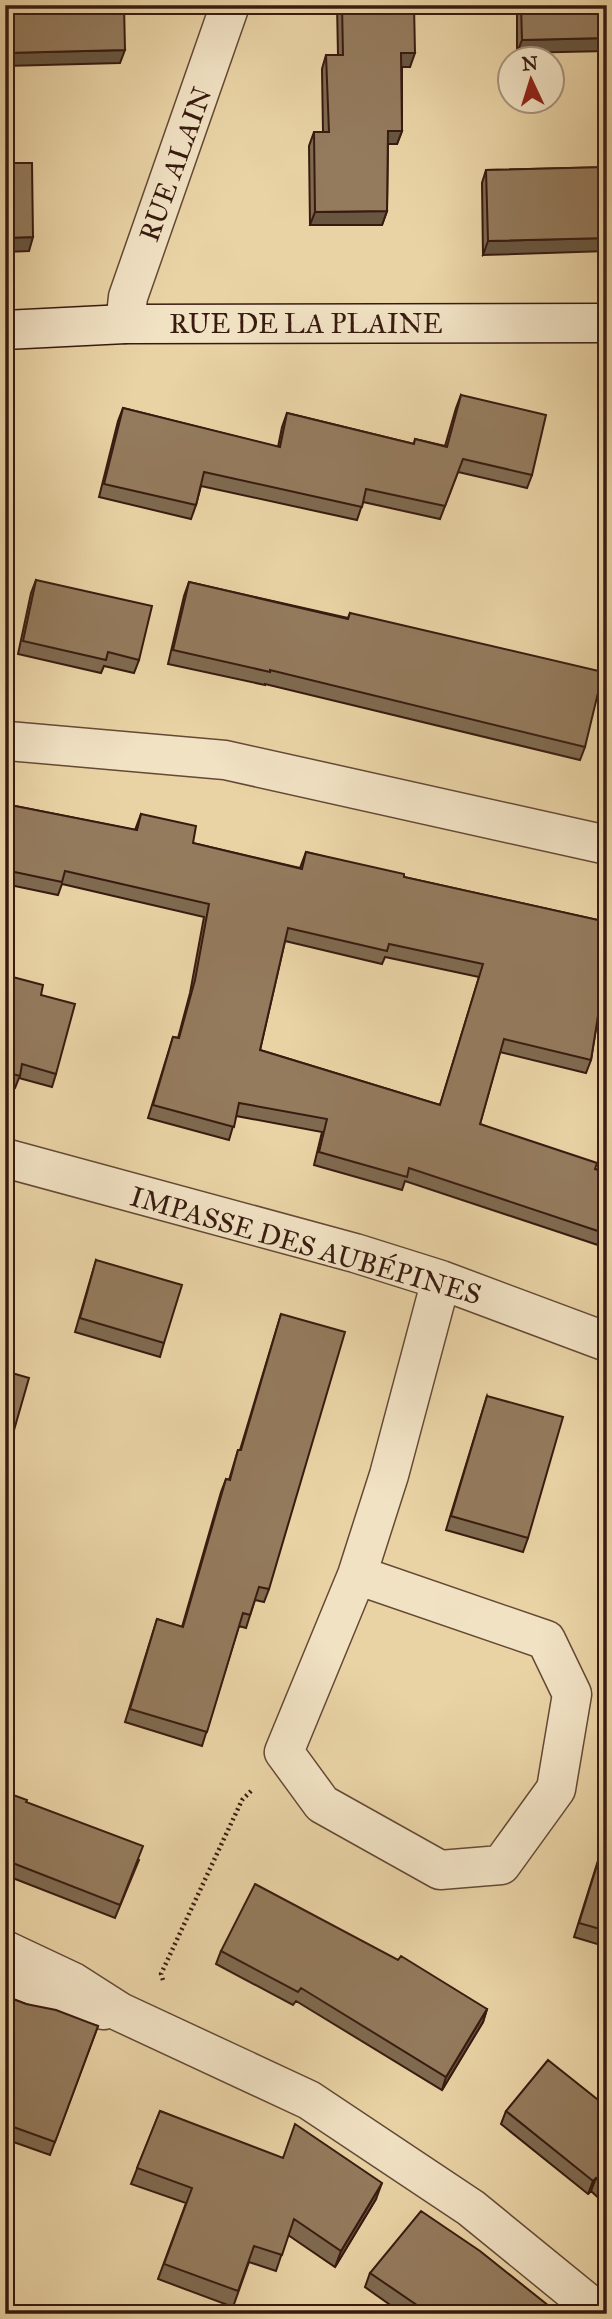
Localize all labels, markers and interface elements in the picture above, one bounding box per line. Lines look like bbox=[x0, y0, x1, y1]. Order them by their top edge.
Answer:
north arrow bbox=[496, 46, 566, 116]
text: N bbox=[521, 52, 539, 76]
street label: RUE ALAIN bbox=[131, 82, 220, 246]
street label: RUE DE LA PLAINE bbox=[169, 306, 443, 341]
street label: IMPASSE DES AUBÉPINES bbox=[126, 1179, 485, 1312]

